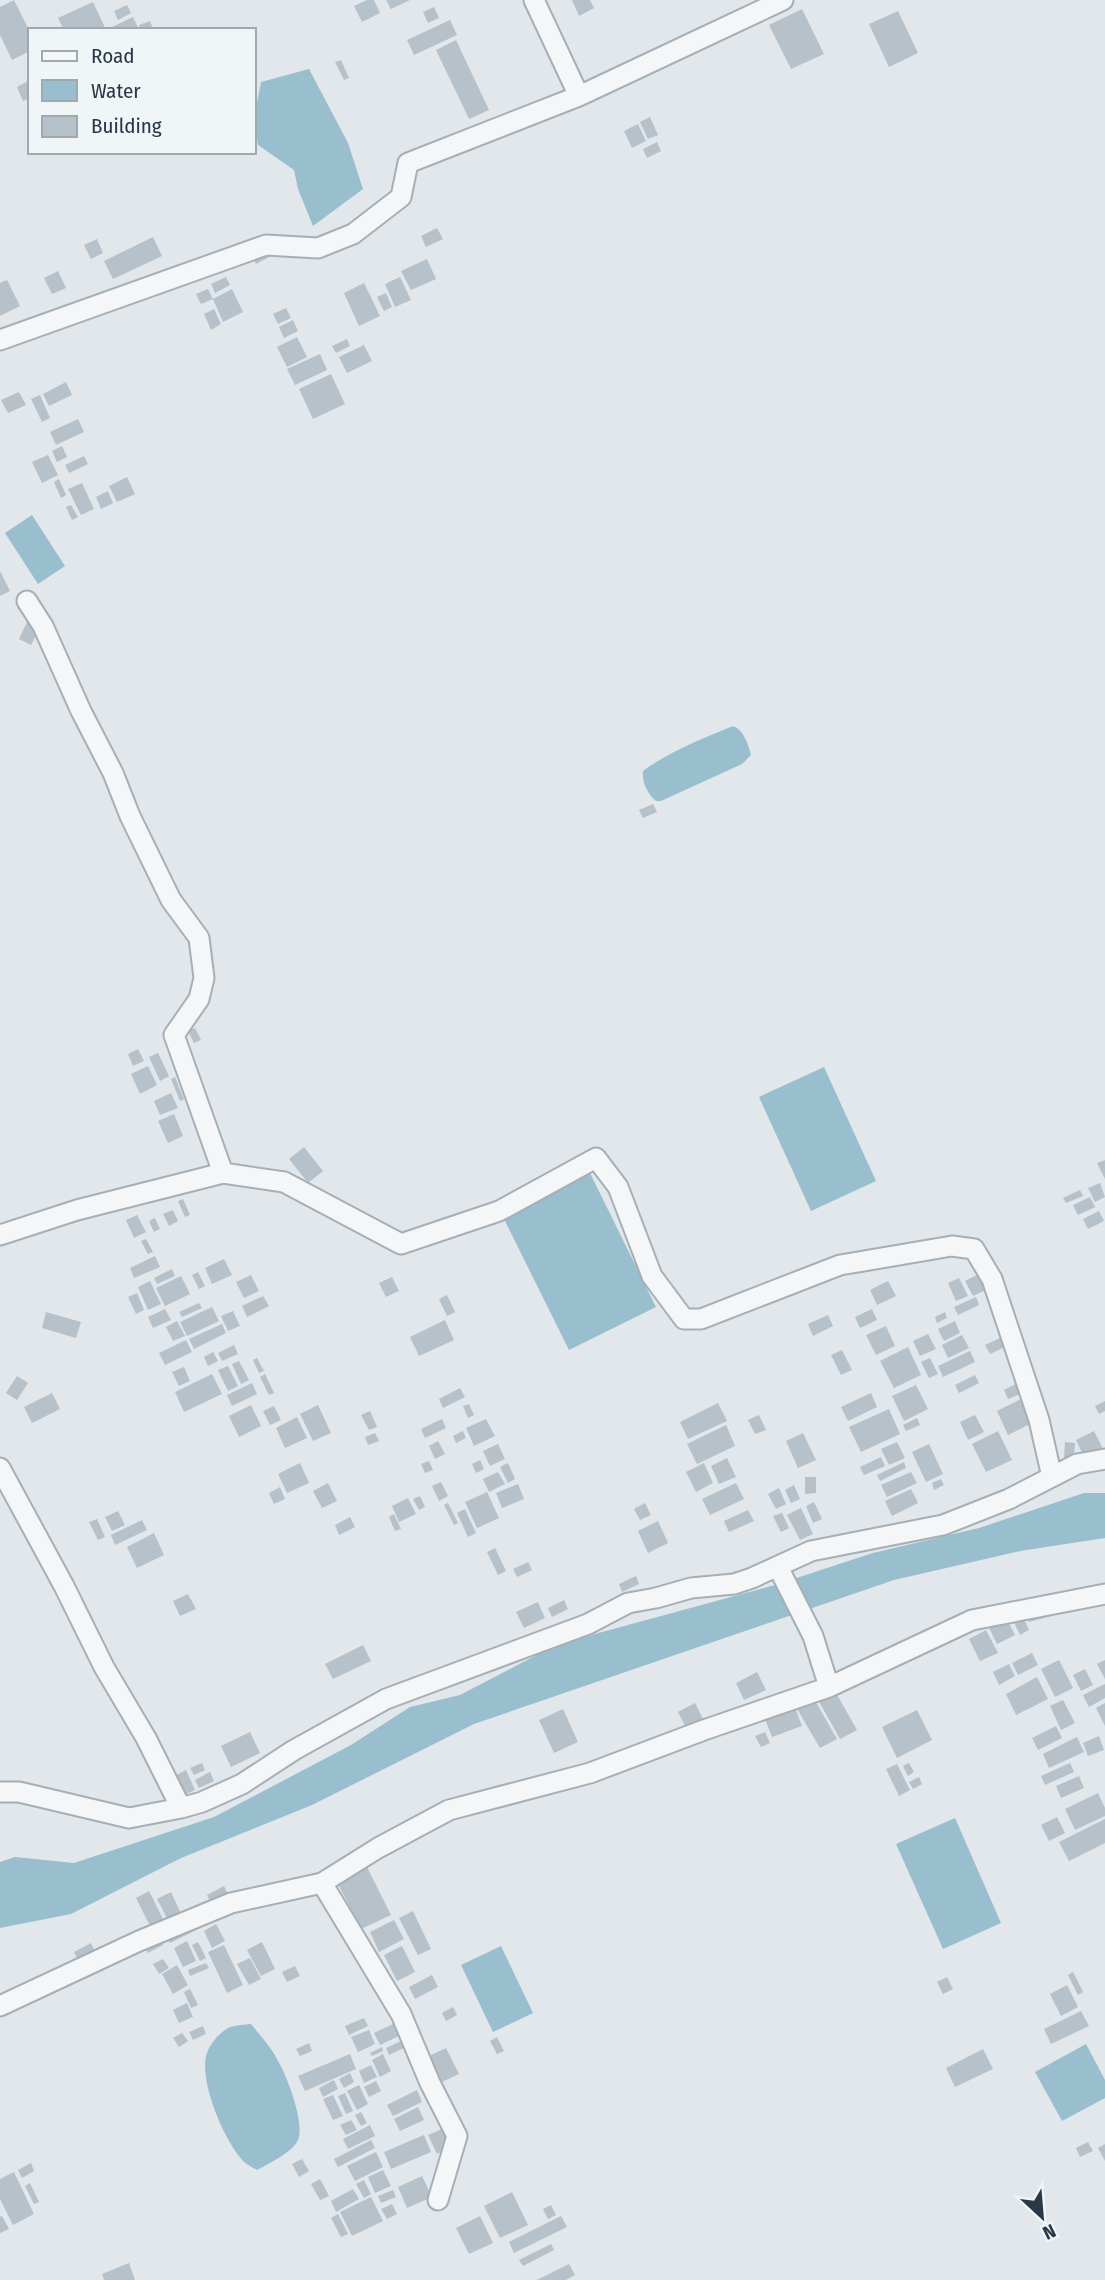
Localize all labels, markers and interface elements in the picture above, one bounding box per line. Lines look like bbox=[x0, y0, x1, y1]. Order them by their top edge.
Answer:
legend bbox=[28, 28, 256, 154]
text: Road bbox=[91, 43, 135, 69]
text: Water bbox=[91, 78, 141, 104]
text: Building bbox=[91, 113, 162, 139]
north arrow bbox=[1007, 2182, 1077, 2252]
text: N bbox=[1039, 2219, 1059, 2245]

